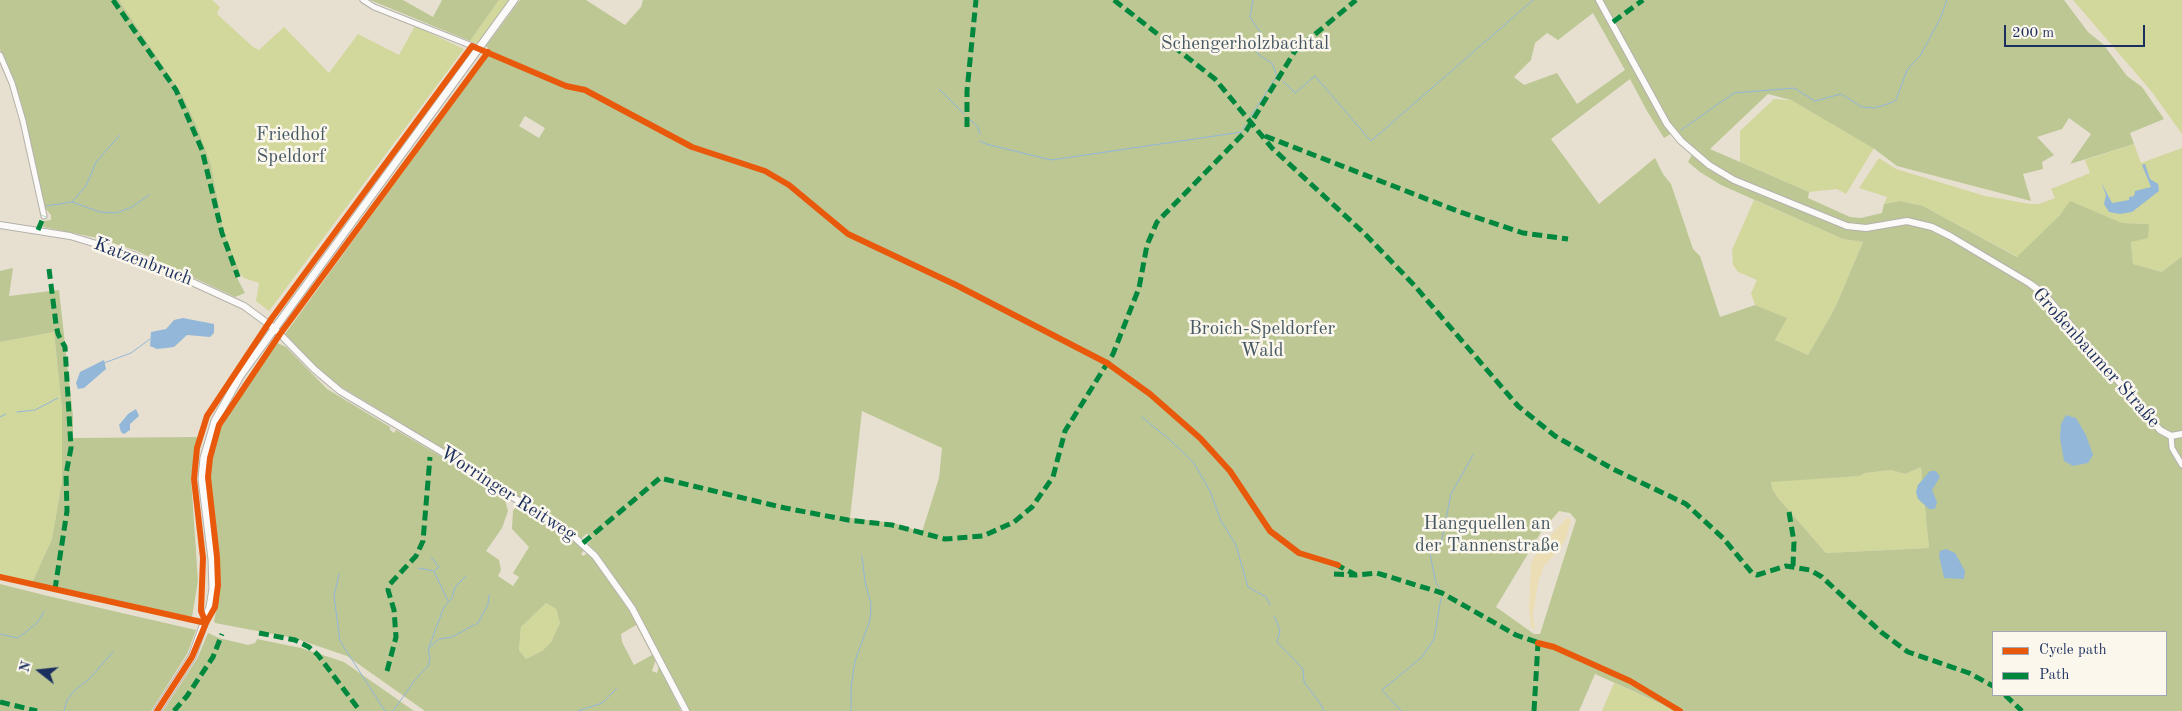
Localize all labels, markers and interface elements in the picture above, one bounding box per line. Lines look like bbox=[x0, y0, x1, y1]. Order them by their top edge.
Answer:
scale bar bbox=[2007, 15, 2148, 47]
text: 200 m bbox=[2012, 26, 2054, 41]
park label: Schengerholzbachtal bbox=[1161, 33, 1329, 55]
park label: Friedhof Speldorf bbox=[256, 124, 326, 168]
street label: Katzenbruch bbox=[90, 233, 196, 291]
street label: Großenbaumer Straße bbox=[2027, 283, 2165, 433]
park label: Broich-Speldorfer Wald bbox=[1189, 318, 1335, 362]
street label: Worringer Reitweg bbox=[436, 441, 580, 547]
park label: Hangquellen an der Tannenstraße bbox=[1415, 513, 1559, 557]
legend bbox=[1992, 631, 2167, 696]
text: Cycle path bbox=[2039, 643, 2107, 658]
north arrow bbox=[15, 646, 65, 696]
text: N bbox=[17, 660, 34, 674]
text: Path bbox=[2039, 668, 2069, 683]

